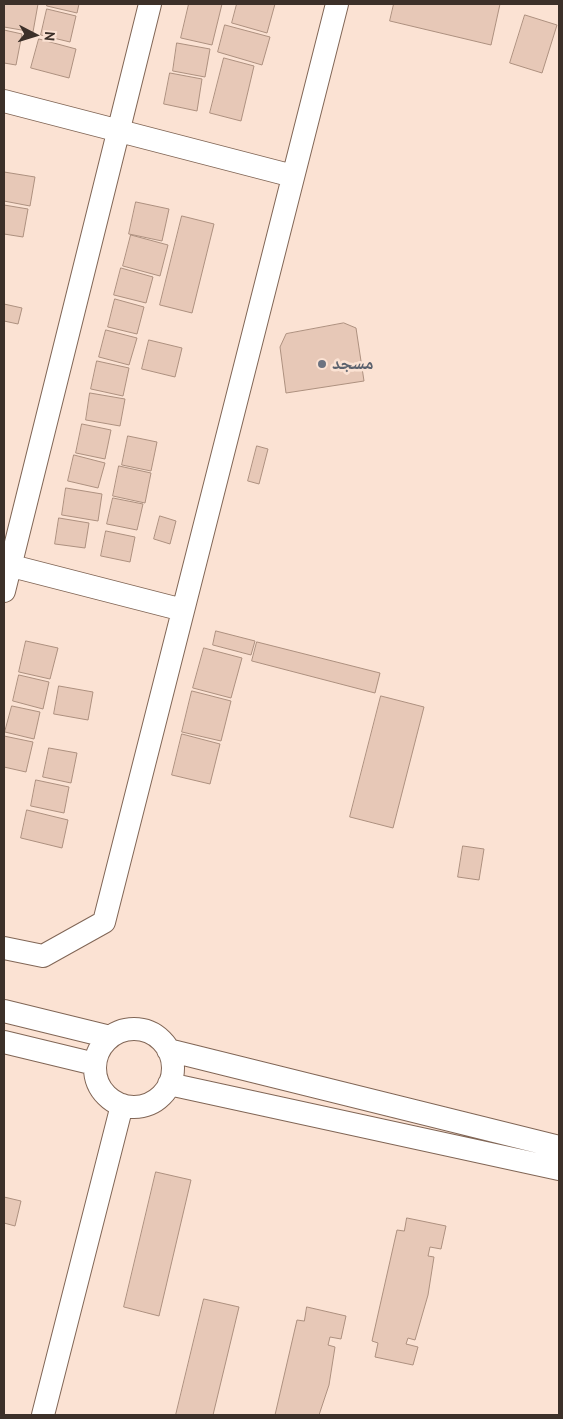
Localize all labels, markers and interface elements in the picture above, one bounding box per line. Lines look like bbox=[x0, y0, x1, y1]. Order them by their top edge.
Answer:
north arrow bbox=[10, 10, 60, 60]
text: N bbox=[41, 31, 59, 42]
place label: مسجد bbox=[332, 353, 374, 375]
marker: مسجد bbox=[316, 358, 328, 370]

